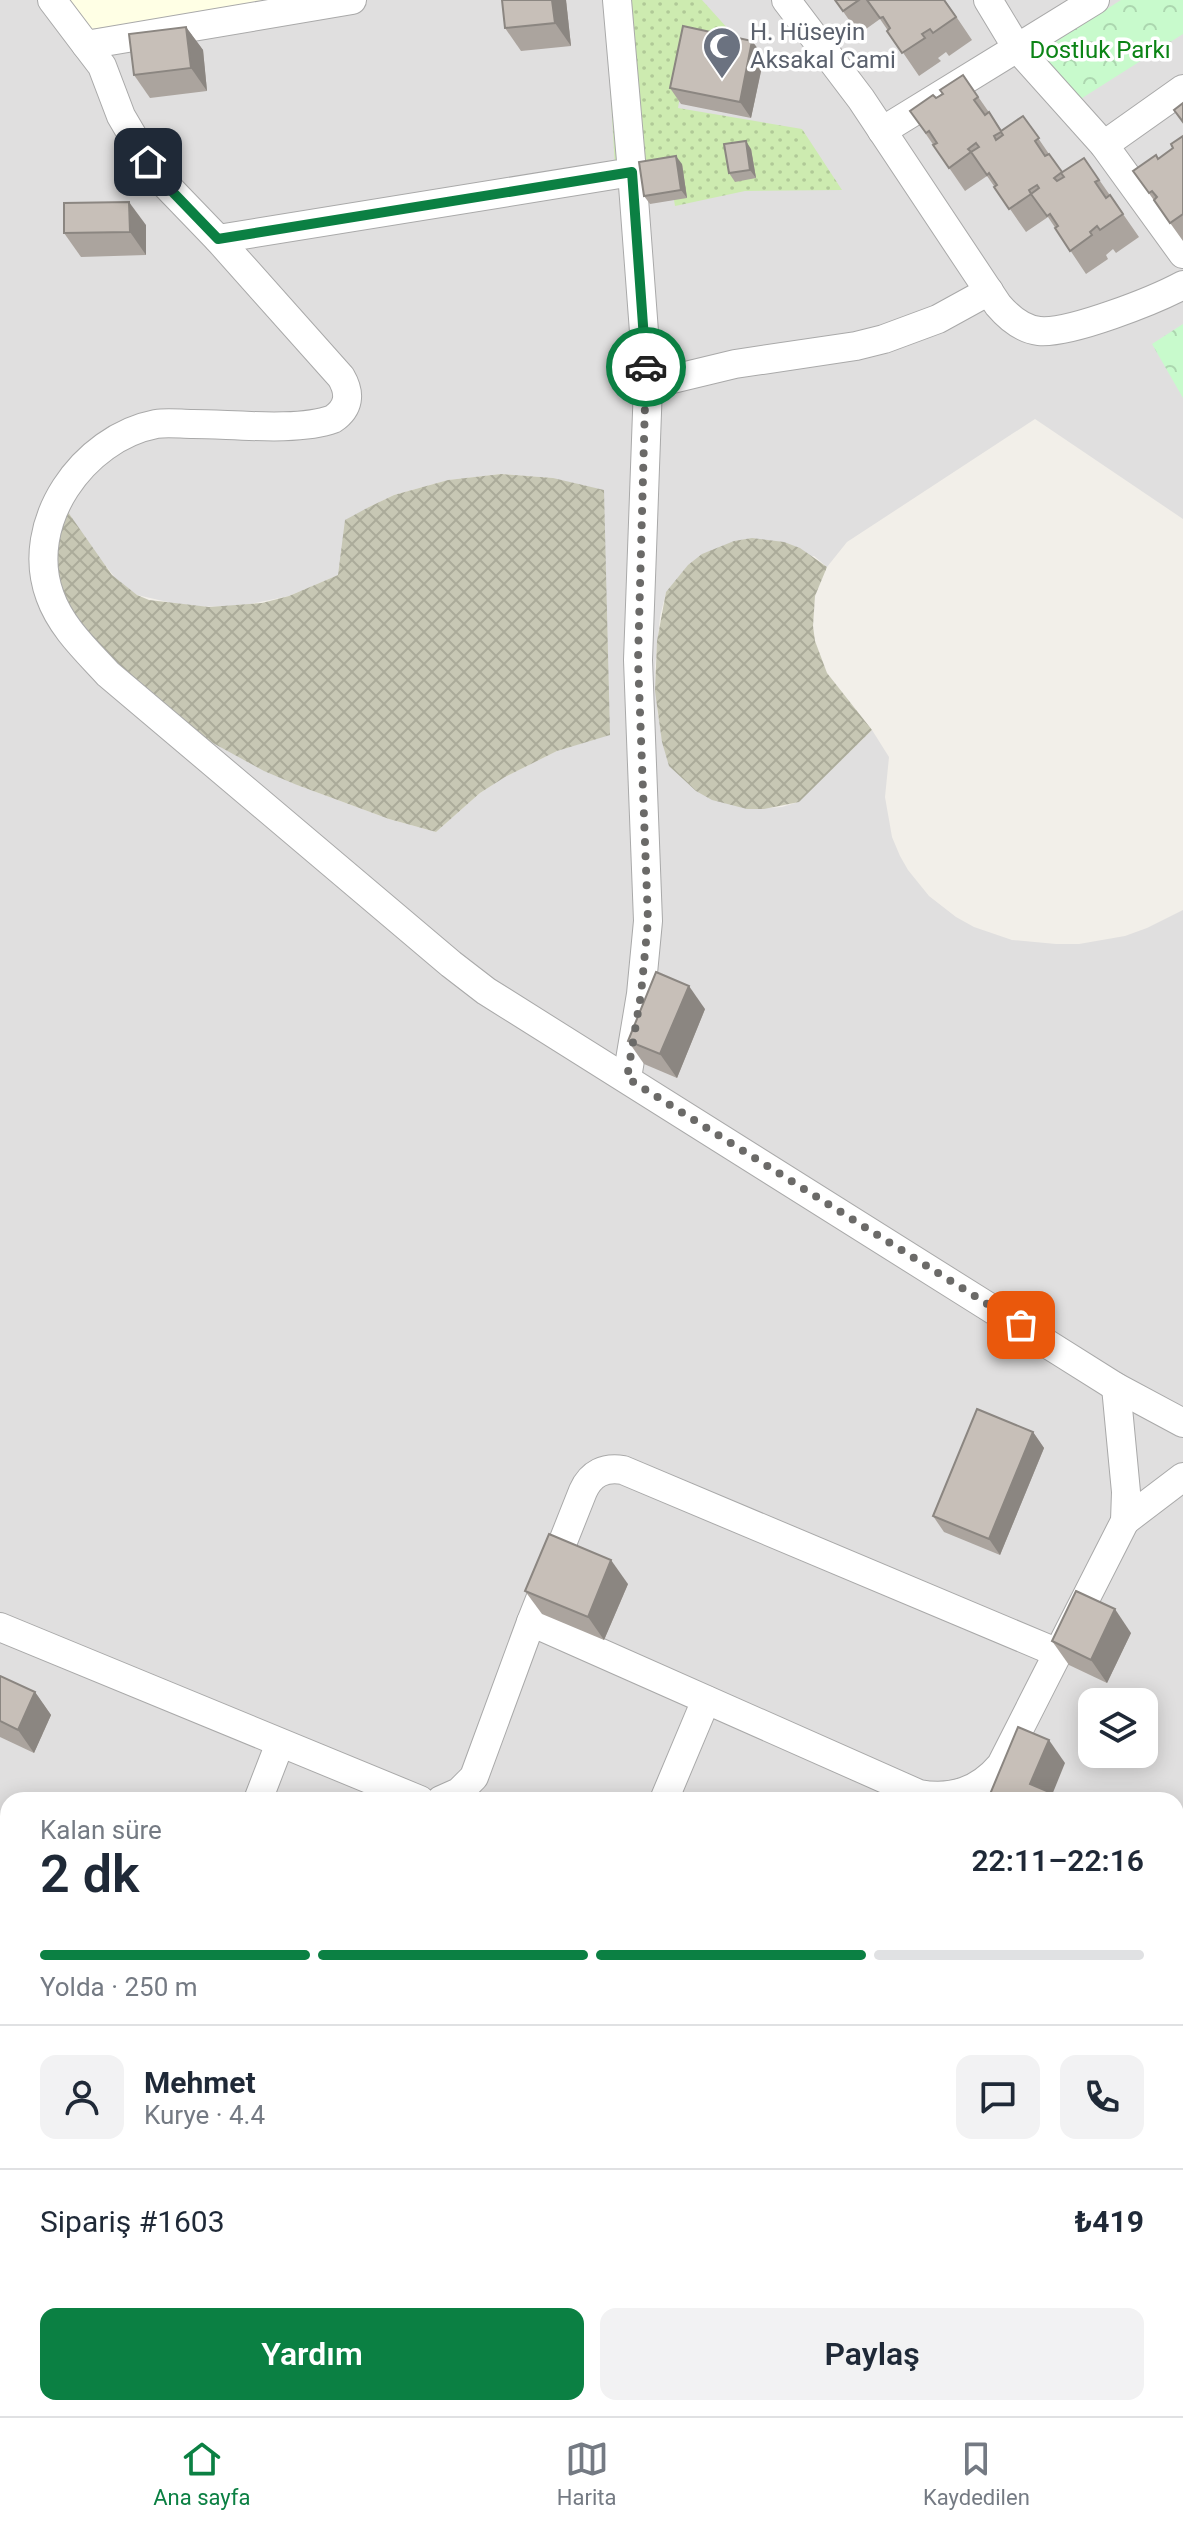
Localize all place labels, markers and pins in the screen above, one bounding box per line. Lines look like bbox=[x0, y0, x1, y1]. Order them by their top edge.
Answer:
place label: H. Hüseyin Aksakal Cami bbox=[750, 18, 896, 74]
mosque icon: H. Hüseyin Aksakal Cami bbox=[701, 25, 743, 80]
pin bbox=[114, 128, 182, 196]
pin bbox=[987, 1291, 1055, 1359]

